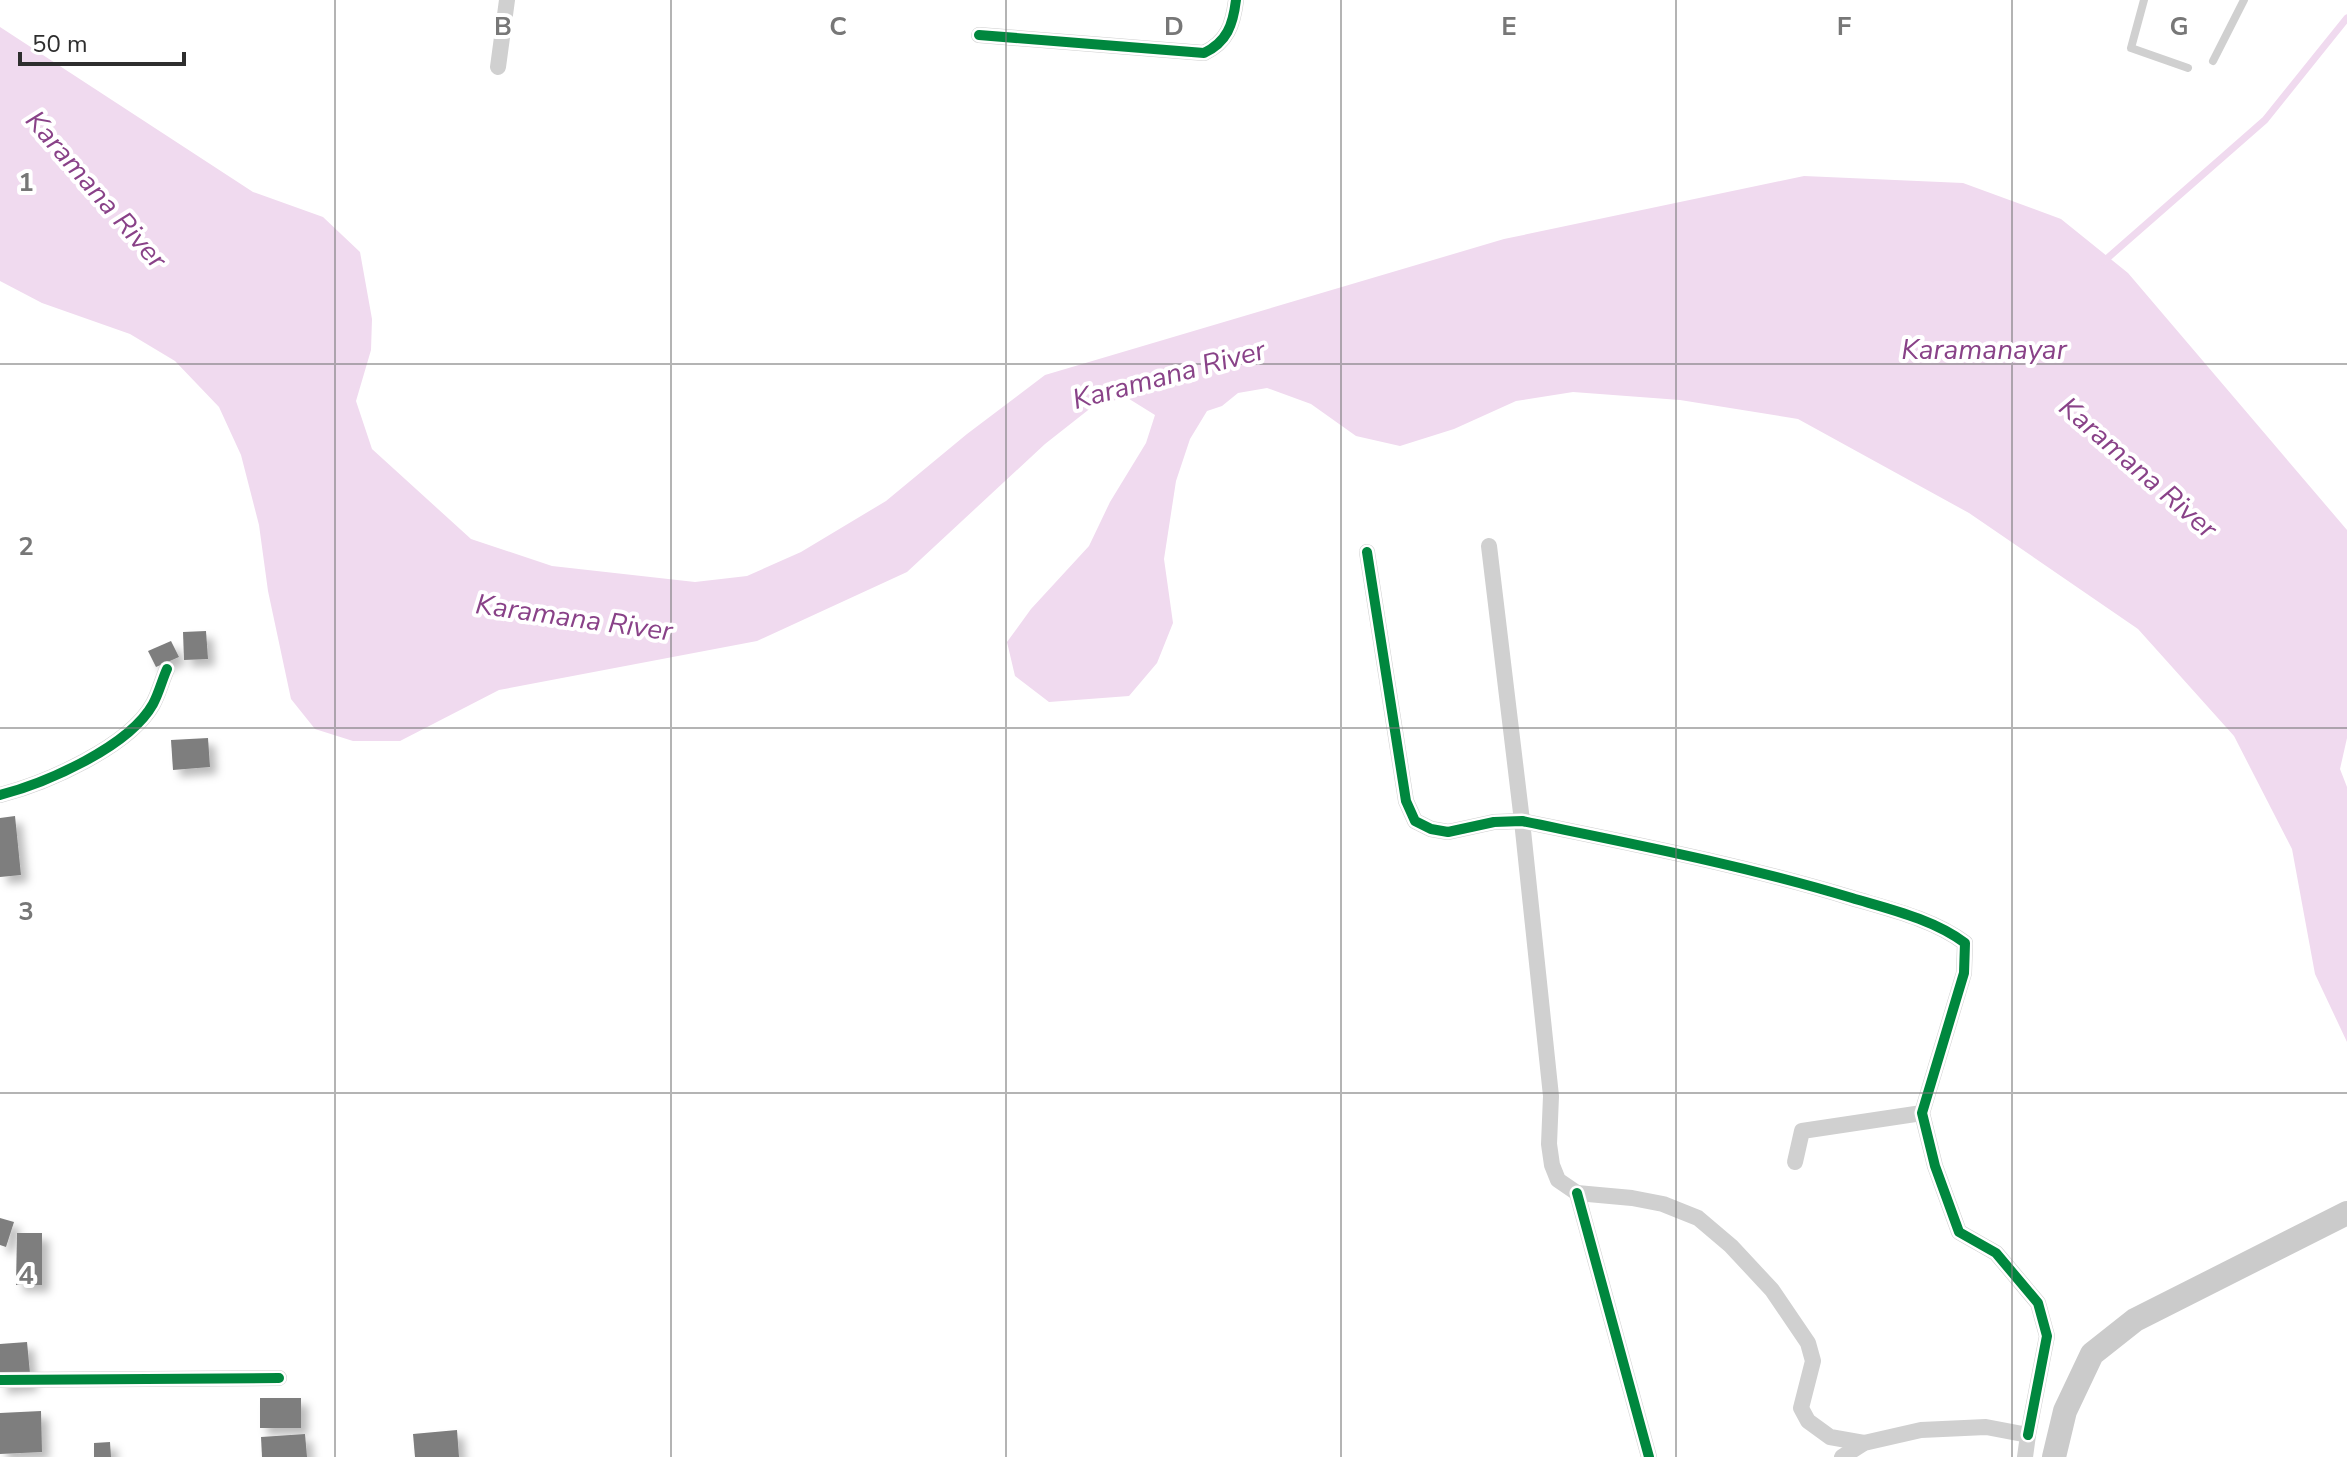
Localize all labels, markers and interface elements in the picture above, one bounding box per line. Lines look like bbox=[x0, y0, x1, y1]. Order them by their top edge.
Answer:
text: B bbox=[494, 9, 512, 44]
text: C bbox=[829, 9, 847, 44]
text: D bbox=[1164, 9, 1184, 44]
text: E bbox=[1501, 9, 1517, 44]
text: F bbox=[1837, 9, 1851, 44]
text: G bbox=[2169, 9, 2189, 44]
scale bar bbox=[20, 16, 184, 66]
text: 50 m bbox=[32, 28, 88, 60]
water label: Karamana River bbox=[17, 103, 176, 278]
text: 1 bbox=[18, 165, 34, 200]
water label: Karamana River bbox=[1068, 331, 1271, 419]
water label: Karamanayar bbox=[1901, 331, 2068, 369]
water label: Karamana River bbox=[2051, 389, 2226, 548]
text: 2 bbox=[18, 529, 34, 564]
water label: Karamana River bbox=[473, 585, 676, 651]
text: 3 bbox=[18, 894, 34, 929]
text: 4 bbox=[18, 1258, 34, 1293]

